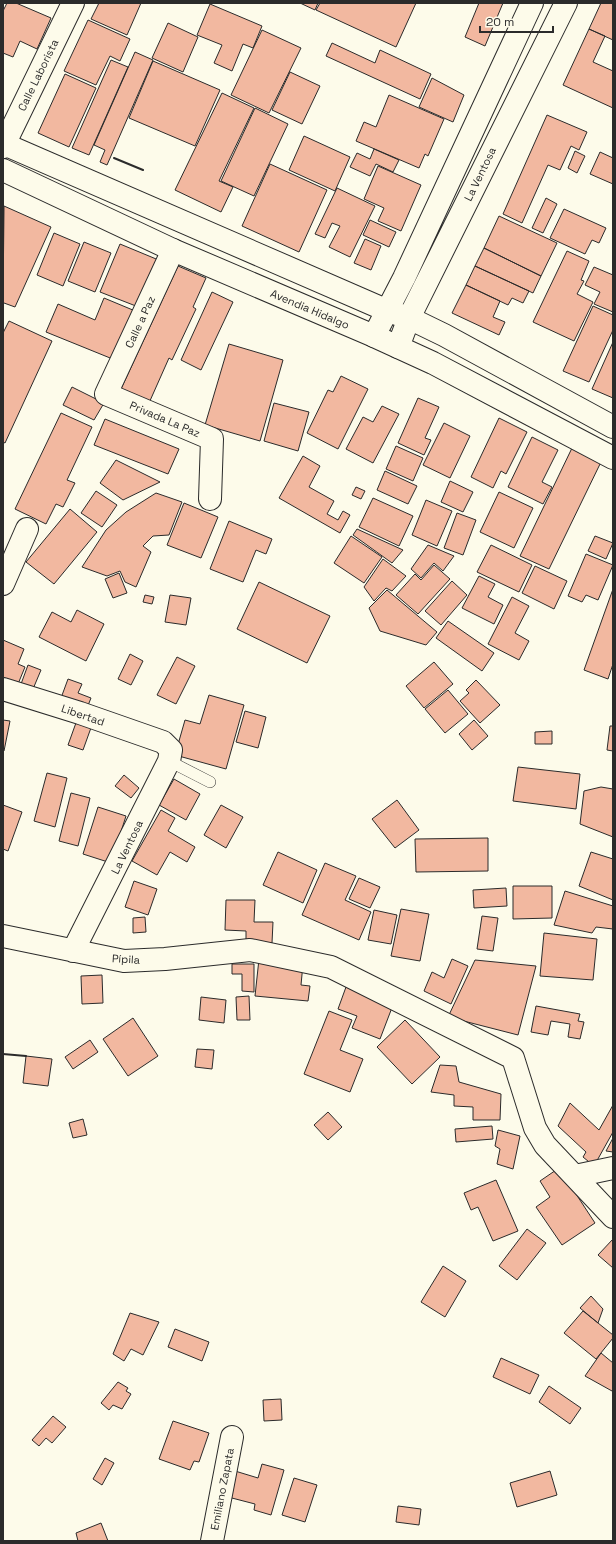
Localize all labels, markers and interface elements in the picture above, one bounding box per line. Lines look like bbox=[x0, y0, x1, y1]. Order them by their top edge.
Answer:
scale bar bbox=[480, 8, 553, 34]
text: 20 m bbox=[486, 14, 514, 30]
street label: Calle Laborista bbox=[15, 36, 62, 113]
street label: La Ventosa bbox=[461, 144, 499, 203]
street label: Avendia Hidalgo bbox=[268, 286, 352, 332]
street label: Calle a Paz bbox=[122, 294, 158, 350]
street label: Privada La Paz bbox=[128, 398, 203, 440]
street label: Libertad bbox=[60, 701, 106, 729]
street label: La Ventosa bbox=[108, 817, 146, 876]
street label: Pípila bbox=[112, 951, 141, 967]
street label: Emiliano Zapata bbox=[207, 1446, 237, 1531]

